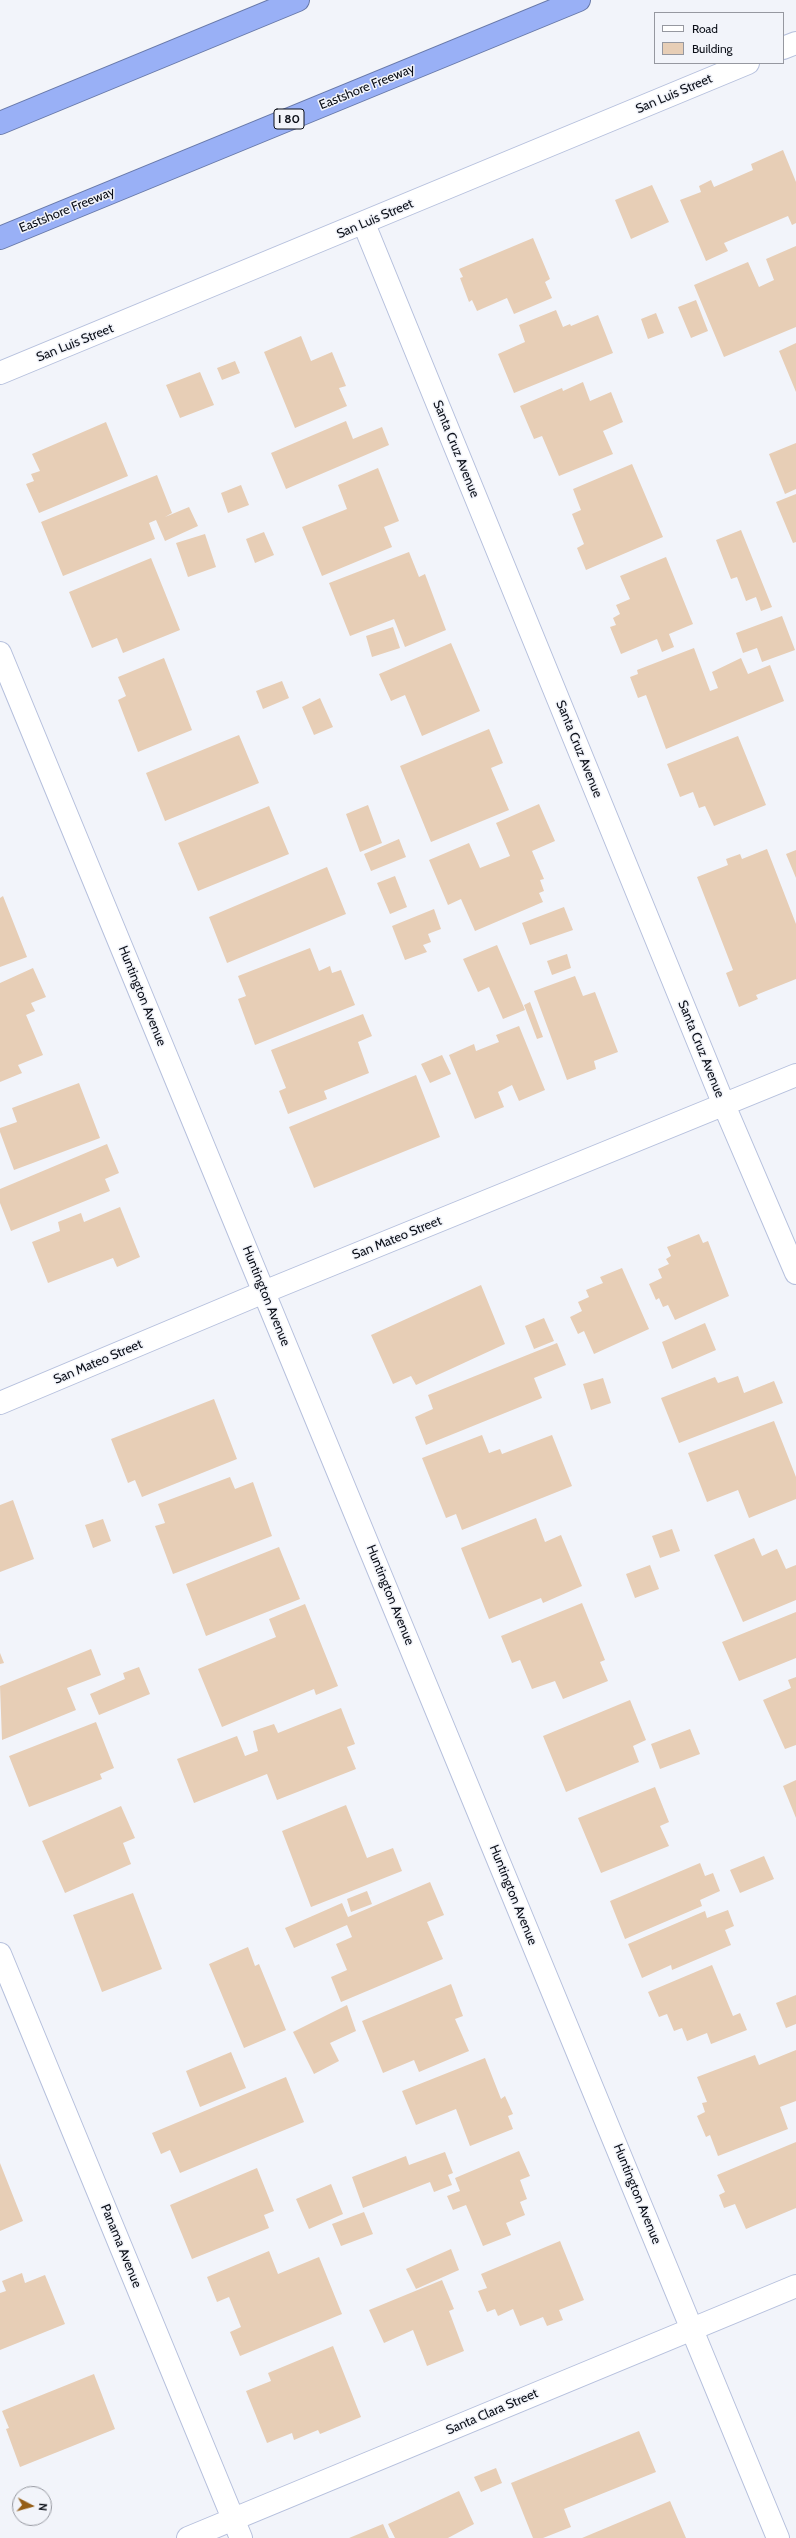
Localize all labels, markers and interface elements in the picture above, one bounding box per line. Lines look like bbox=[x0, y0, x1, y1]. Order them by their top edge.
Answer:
legend bbox=[654, 12, 784, 64]
text: Road bbox=[692, 21, 718, 36]
text: Building bbox=[692, 41, 733, 56]
street label: Eastshore Freeway bbox=[317, 61, 417, 113]
street label: San Luis Street bbox=[633, 71, 715, 117]
road number: I 80 bbox=[274, 109, 304, 129]
street label: Eastshore Freeway bbox=[17, 184, 117, 236]
street label: San Luis Street bbox=[334, 196, 416, 242]
street label: San Luis Street bbox=[34, 320, 116, 366]
street label: Santa Cruz Avenue bbox=[429, 398, 483, 500]
street label: Santa Cruz Avenue bbox=[552, 698, 606, 800]
street label: Huntington Avenue bbox=[115, 944, 169, 1048]
street label: Santa Cruz Avenue bbox=[674, 998, 728, 1100]
street label: San Mateo Street bbox=[350, 1213, 444, 1263]
street label: Huntington Avenue bbox=[239, 1244, 293, 1348]
street label: San Mateo Street bbox=[51, 1336, 145, 1388]
street label: Huntington Avenue bbox=[363, 1543, 417, 1647]
street label: Huntington Avenue bbox=[486, 1843, 540, 1947]
street label: Huntington Avenue bbox=[610, 2142, 664, 2246]
street label: Panama Avenue bbox=[97, 2202, 145, 2290]
street label: Santa Clara Street bbox=[444, 2386, 540, 2438]
north arrow bbox=[12, 2486, 52, 2526]
text: N bbox=[36, 2503, 50, 2512]

